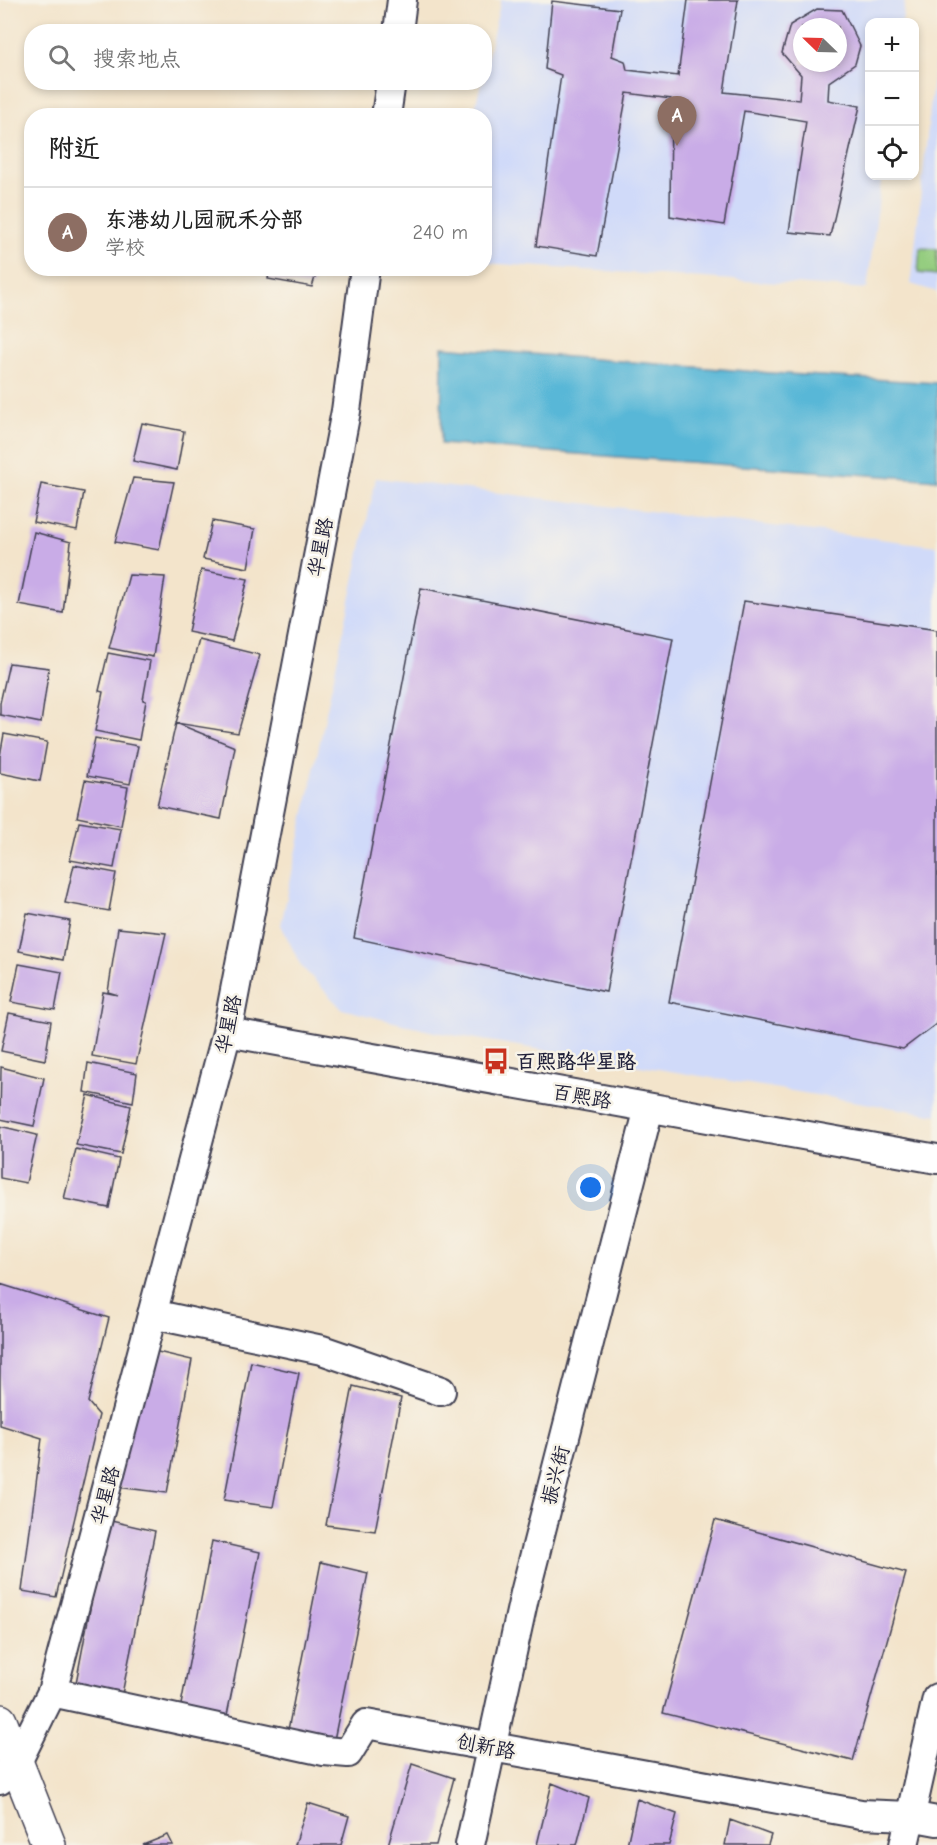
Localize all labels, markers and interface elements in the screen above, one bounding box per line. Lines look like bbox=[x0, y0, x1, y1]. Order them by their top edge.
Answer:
north arrow bbox=[793, 18, 847, 72]
map controls bbox=[865, 18, 919, 180]
button: + bbox=[865, 18, 919, 72]
search box bbox=[24, 24, 492, 90]
icon: search bbox=[45, 41, 78, 74]
text: 搜索地点 bbox=[93, 46, 181, 72]
button: − bbox=[865, 72, 919, 126]
pin: A bbox=[658, 96, 696, 146]
button: locate bbox=[865, 126, 919, 180]
text: 附近 bbox=[48, 134, 100, 164]
text: 东港幼儿园祝禾分部 bbox=[105, 207, 303, 233]
text: A bbox=[62, 221, 73, 244]
text: 240 m bbox=[413, 221, 468, 244]
text: 学校 bbox=[105, 236, 145, 259]
street label: 华星路 bbox=[303, 514, 338, 579]
street label: 华星路 bbox=[211, 991, 246, 1056]
bus stop icon: 百熙路华星路 bbox=[481, 1046, 511, 1076]
place label: 百熙路华星路 bbox=[516, 1050, 636, 1073]
street label: 百熙路 bbox=[550, 1080, 614, 1113]
your location bbox=[576, 1173, 605, 1202]
street label: 振兴街 bbox=[537, 1443, 574, 1507]
street label: 华星路 bbox=[87, 1462, 125, 1527]
street label: 创新路 bbox=[454, 1729, 519, 1764]

